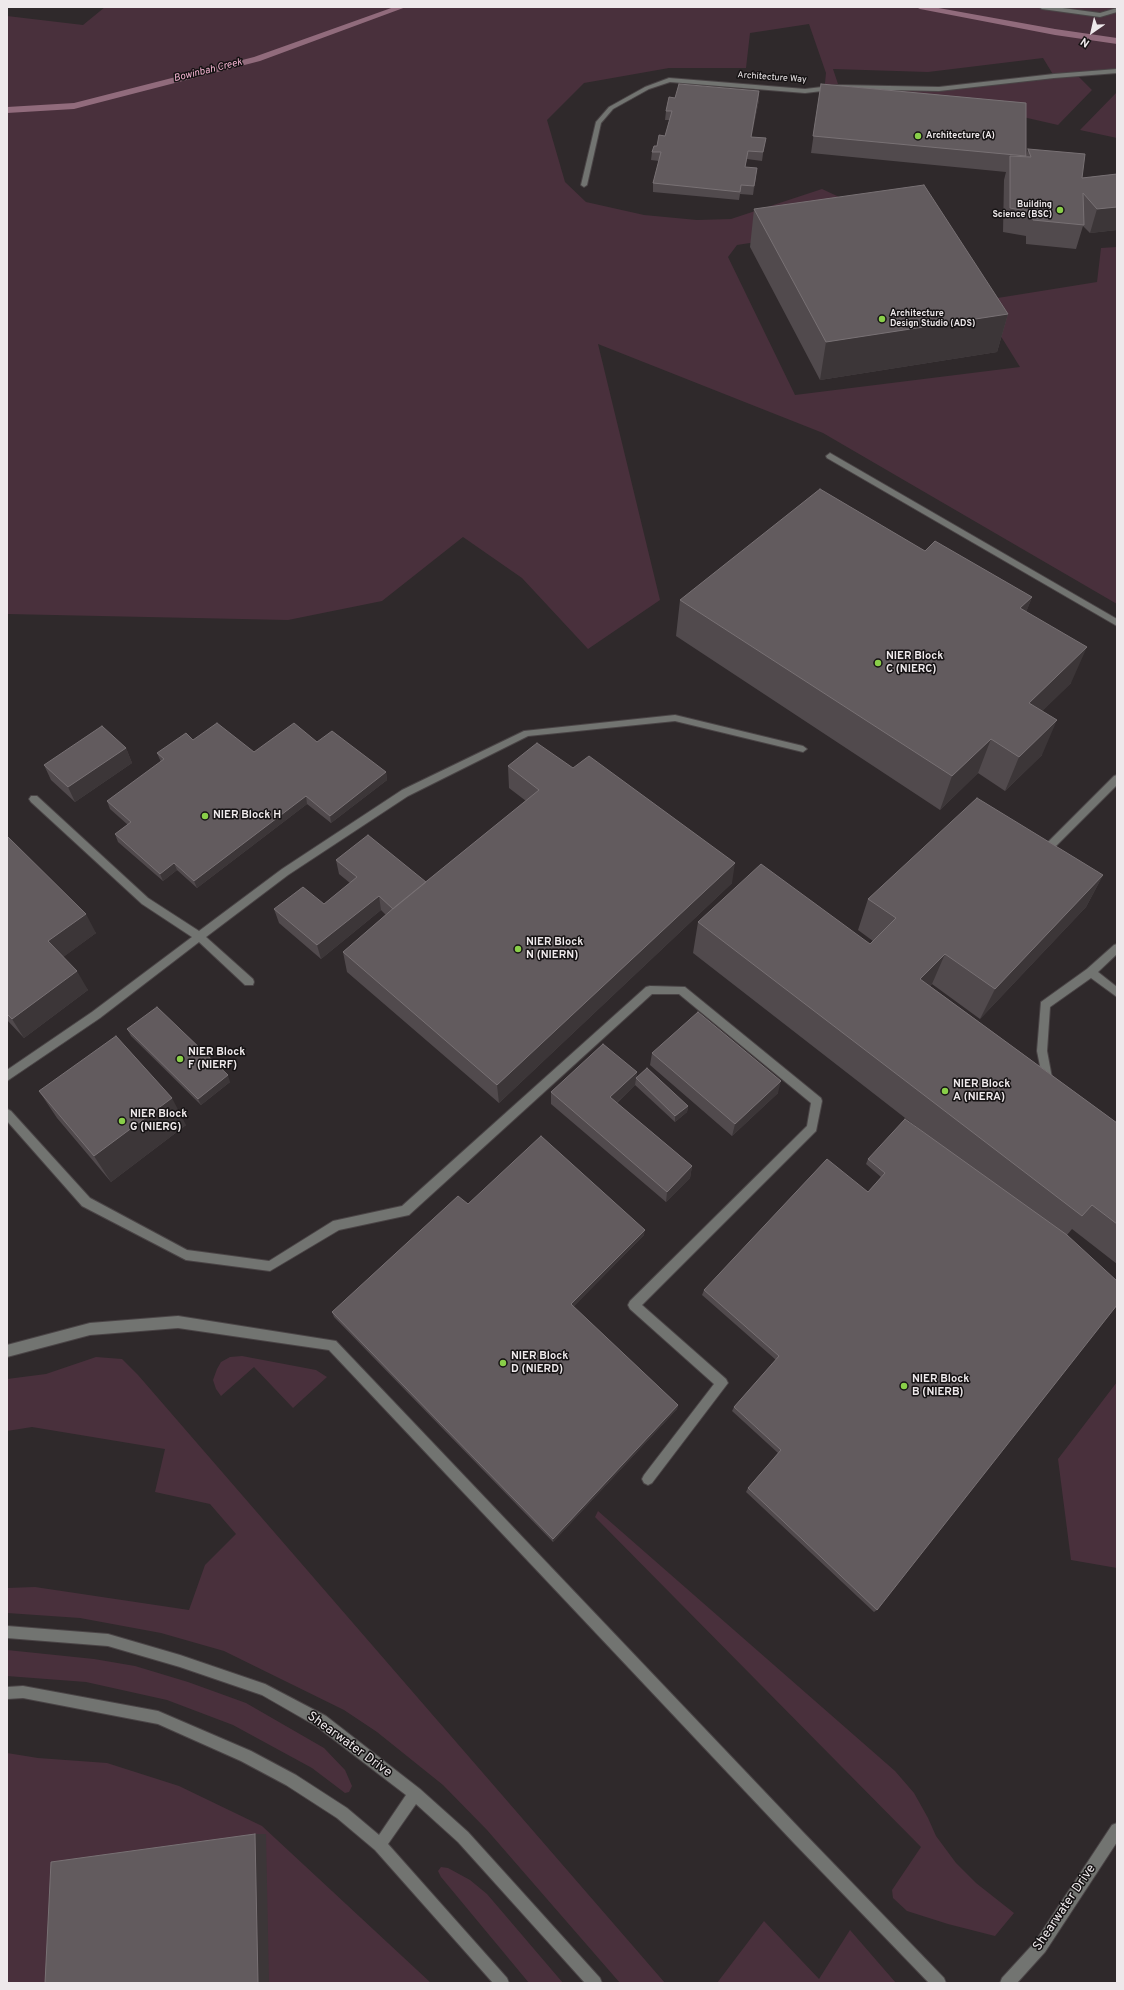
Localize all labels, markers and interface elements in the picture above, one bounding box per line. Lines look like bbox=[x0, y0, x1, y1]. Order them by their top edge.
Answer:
north arrow bbox=[1072, 12, 1112, 52]
text: N bbox=[1078, 34, 1092, 50]
water label: Bowinbah Creek bbox=[173, 57, 243, 85]
street label: Architecture Way bbox=[737, 70, 807, 86]
marker: Architecture (A) bbox=[913, 131, 923, 141]
place label: Architecture (A) bbox=[926, 131, 995, 141]
place label: Building Science (BSC) bbox=[993, 200, 1052, 221]
marker: Building Science (BSC) bbox=[1055, 205, 1065, 215]
place label: Architecture Design Studio (ADS) bbox=[890, 309, 975, 330]
marker: Architecture Design Studio (ADS) bbox=[877, 314, 887, 324]
place label: NIER Block C (NIERC) bbox=[886, 650, 943, 676]
marker: NIER Block C (NIERC) bbox=[873, 658, 883, 668]
place label: NIER Block H bbox=[213, 809, 281, 823]
marker: NIER Block H bbox=[200, 811, 210, 821]
place label: NIER Block N (NIERN) bbox=[526, 936, 583, 962]
marker: NIER Block N (NIERN) bbox=[513, 944, 523, 954]
place label: NIER Block F (NIERF) bbox=[188, 1046, 245, 1072]
marker: NIER Block F (NIERF) bbox=[175, 1054, 185, 1064]
place label: NIER Block A (NIERA) bbox=[953, 1078, 1010, 1104]
marker: NIER Block A (NIERA) bbox=[940, 1086, 950, 1096]
place label: NIER Block G (NIERG) bbox=[130, 1108, 187, 1134]
marker: NIER Block G (NIERG) bbox=[117, 1116, 127, 1126]
place label: NIER Block D (NIERD) bbox=[511, 1350, 568, 1376]
marker: NIER Block D (NIERD) bbox=[498, 1358, 508, 1368]
place label: NIER Block B (NIERB) bbox=[912, 1373, 969, 1399]
marker: NIER Block B (NIERB) bbox=[899, 1381, 909, 1391]
street label: Shearwater Drive bbox=[304, 1709, 394, 1781]
street label: Shearwater Drive bbox=[1030, 1862, 1100, 1954]

